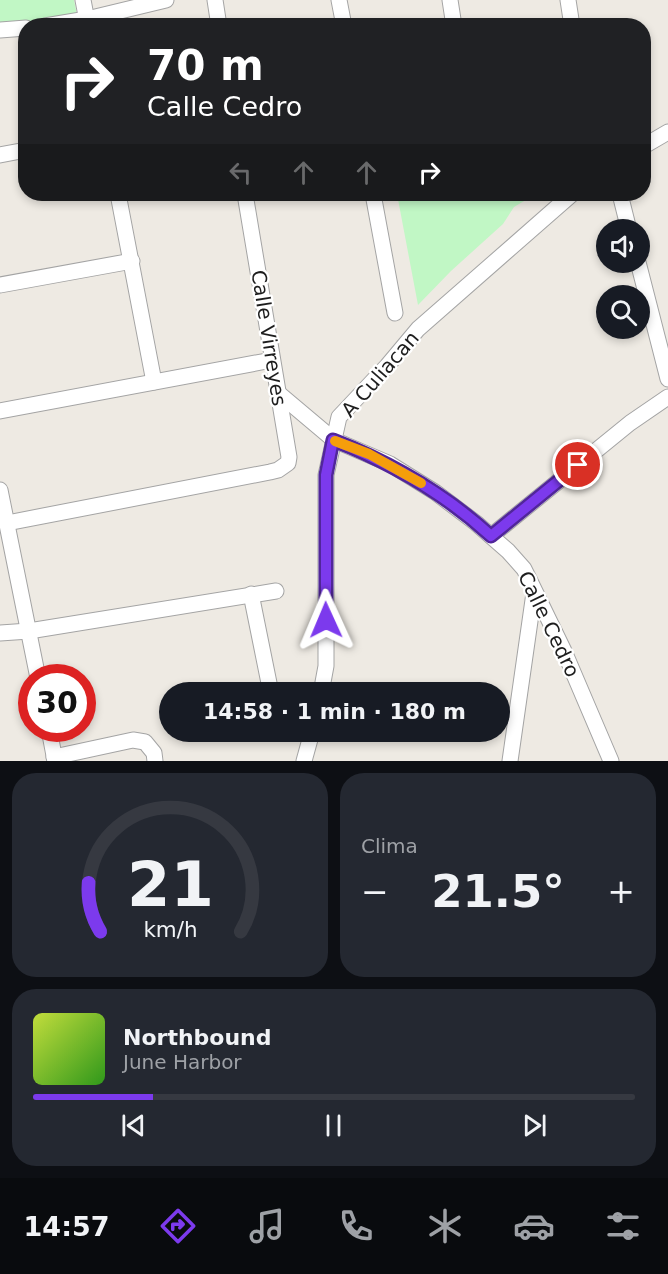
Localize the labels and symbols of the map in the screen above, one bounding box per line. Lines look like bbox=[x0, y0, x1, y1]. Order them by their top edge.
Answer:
street label: Calle Virreyes bbox=[246, 268, 292, 408]
street label: A Culiacan bbox=[336, 326, 424, 422]
pin bbox=[552, 439, 603, 490]
street label: Calle Cedro bbox=[513, 567, 585, 681]
position arrow bbox=[294, 588, 358, 652]
speed limit sign: 30 bbox=[18, 664, 96, 742]

